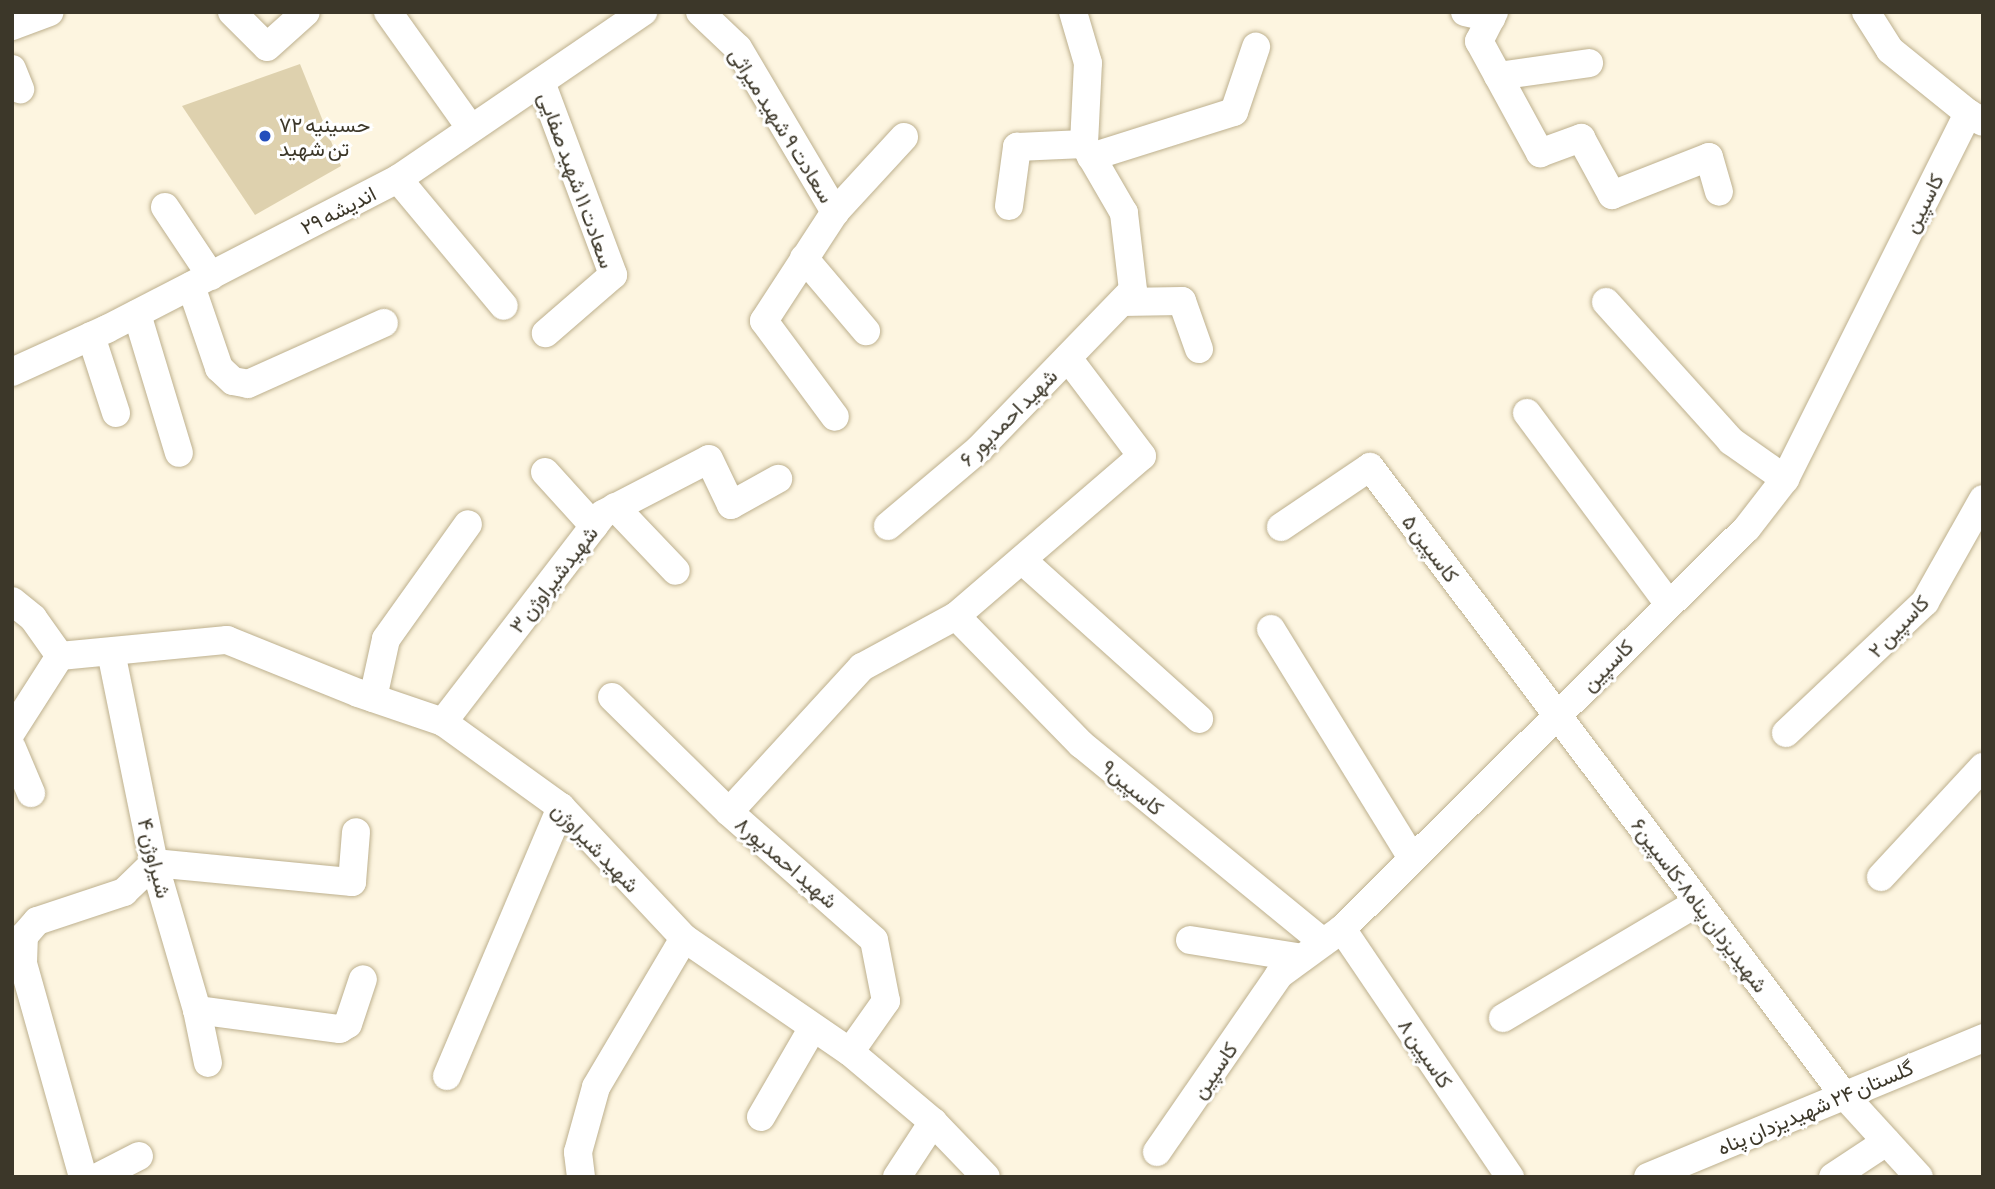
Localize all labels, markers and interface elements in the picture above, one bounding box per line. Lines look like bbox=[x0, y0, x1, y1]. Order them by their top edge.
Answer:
street label: سعادت ۹ شهید میراثی bbox=[724, 43, 840, 207]
street label: سعادت ۱۱ شهید صفایی bbox=[533, 88, 621, 272]
place label: حسینیه ۷۲ تن شهید bbox=[279, 111, 370, 161]
marker: حسینیه ۷۲ تن شهید bbox=[257, 128, 273, 144]
street label: کاسپین bbox=[1897, 169, 1949, 237]
street label: اندیشه ۲۹ bbox=[296, 180, 380, 240]
street label: شهید احمدپور ۶ bbox=[954, 363, 1062, 471]
street label: کاسپین ۵ bbox=[1397, 509, 1465, 587]
street label: شهیدشیراوژن ۳ bbox=[503, 520, 603, 638]
street label: کاسپین ۲ bbox=[1862, 590, 1934, 662]
street label: کاسپین bbox=[1576, 634, 1638, 696]
street label: کاسپین۹ bbox=[1097, 754, 1169, 820]
street label: شهید شیراوژن bbox=[547, 797, 645, 897]
street label: شهید احمدپور۸ bbox=[731, 811, 843, 913]
street label: شهیدیزدان پناه۸-کاسپین۶ bbox=[1626, 813, 1774, 997]
street label: شیراوژن ۴ bbox=[133, 815, 177, 901]
street label: کاسپین ۸ bbox=[1394, 1013, 1458, 1093]
street label: کاسپین bbox=[1186, 1037, 1242, 1103]
street label: گلستان ۲۴ شهیدیزدان پناه bbox=[1713, 1054, 1917, 1160]

